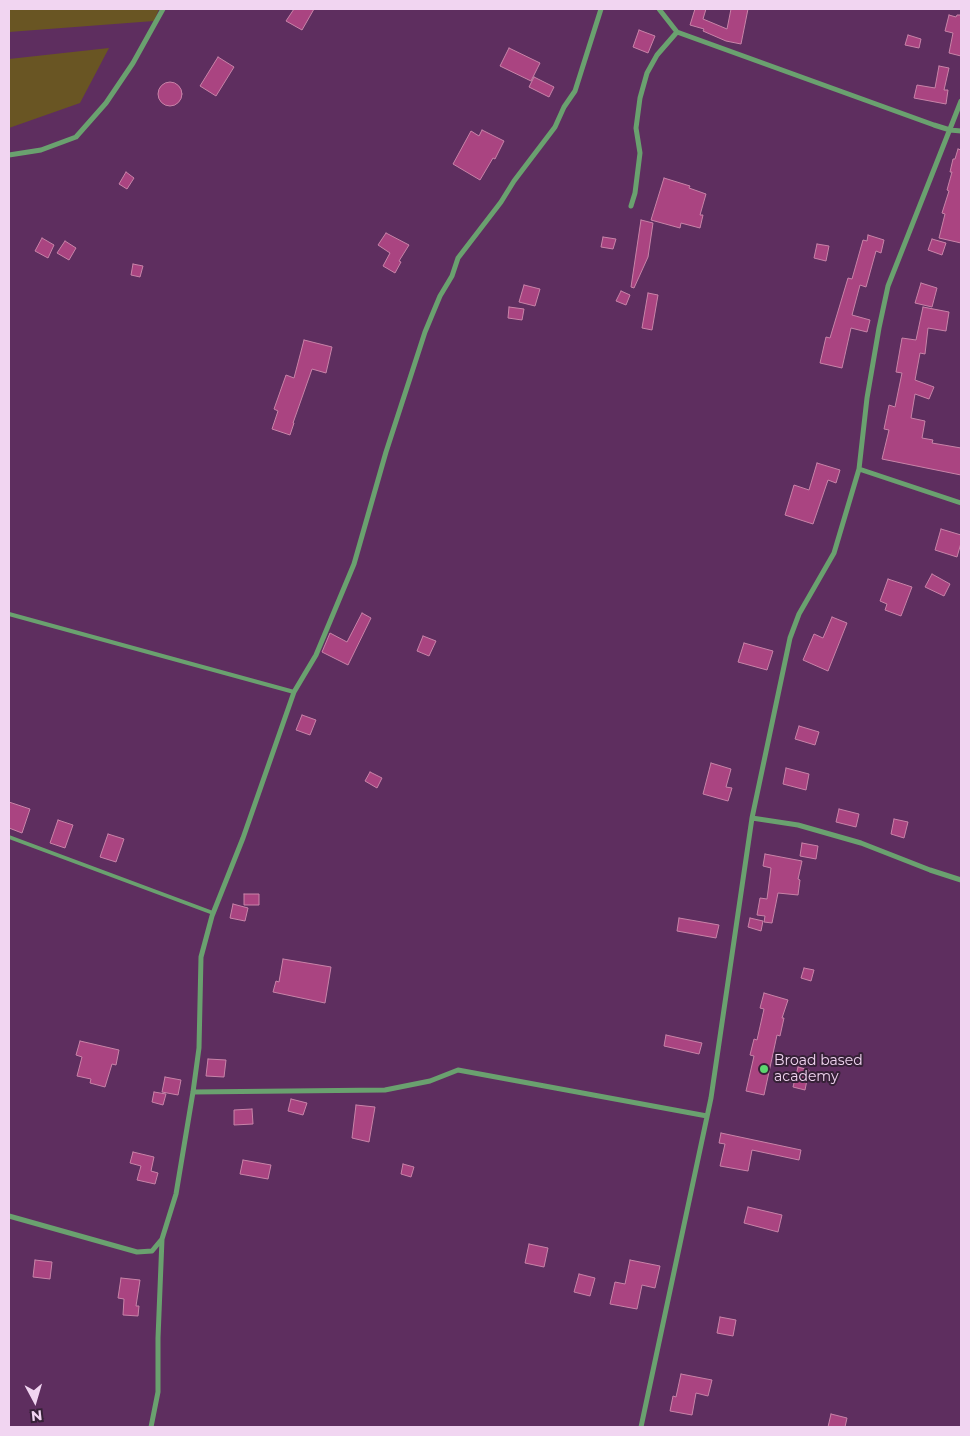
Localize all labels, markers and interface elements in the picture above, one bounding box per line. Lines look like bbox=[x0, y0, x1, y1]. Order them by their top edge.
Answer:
place label: Broad based academy bbox=[774, 1053, 863, 1086]
marker: Broad based academy bbox=[758, 1063, 770, 1075]
north arrow bbox=[10, 1376, 60, 1426]
text: N bbox=[30, 1406, 43, 1425]

